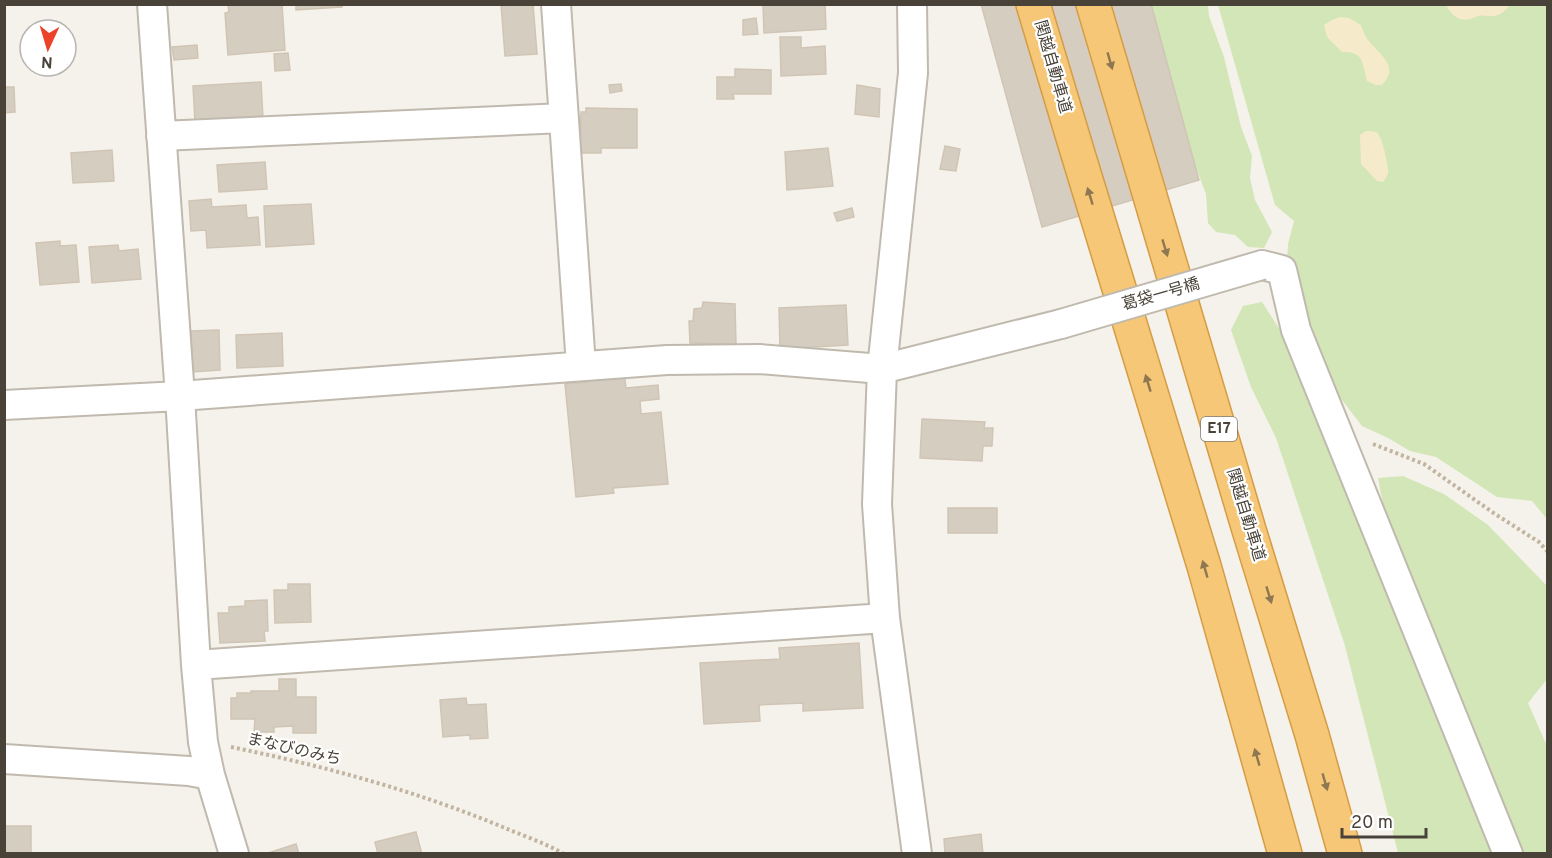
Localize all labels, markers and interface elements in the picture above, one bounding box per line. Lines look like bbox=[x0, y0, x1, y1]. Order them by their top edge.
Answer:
north arrow bbox=[18, 18, 78, 78]
street label: 関越自動車道 bbox=[1029, 18, 1075, 116]
text: N bbox=[41, 51, 54, 71]
one-way arrow bbox=[1106, 52, 1115, 70]
one-way arrow bbox=[1085, 187, 1094, 205]
one-way arrow bbox=[1161, 239, 1170, 257]
street label: 葛袋一号橋 bbox=[1120, 274, 1202, 316]
one-way arrow bbox=[1142, 374, 1152, 392]
road number: E17 bbox=[1201, 417, 1237, 441]
street label: 関越自動車道 bbox=[1221, 466, 1269, 564]
one-way arrow bbox=[1200, 560, 1209, 578]
one-way arrow bbox=[1265, 586, 1274, 604]
street label: まなびのみち bbox=[245, 729, 343, 771]
one-way arrow bbox=[1252, 748, 1262, 766]
one-way arrow bbox=[1321, 773, 1331, 791]
scale bar bbox=[1342, 801, 1426, 839]
text: 20 m bbox=[1351, 812, 1393, 835]

